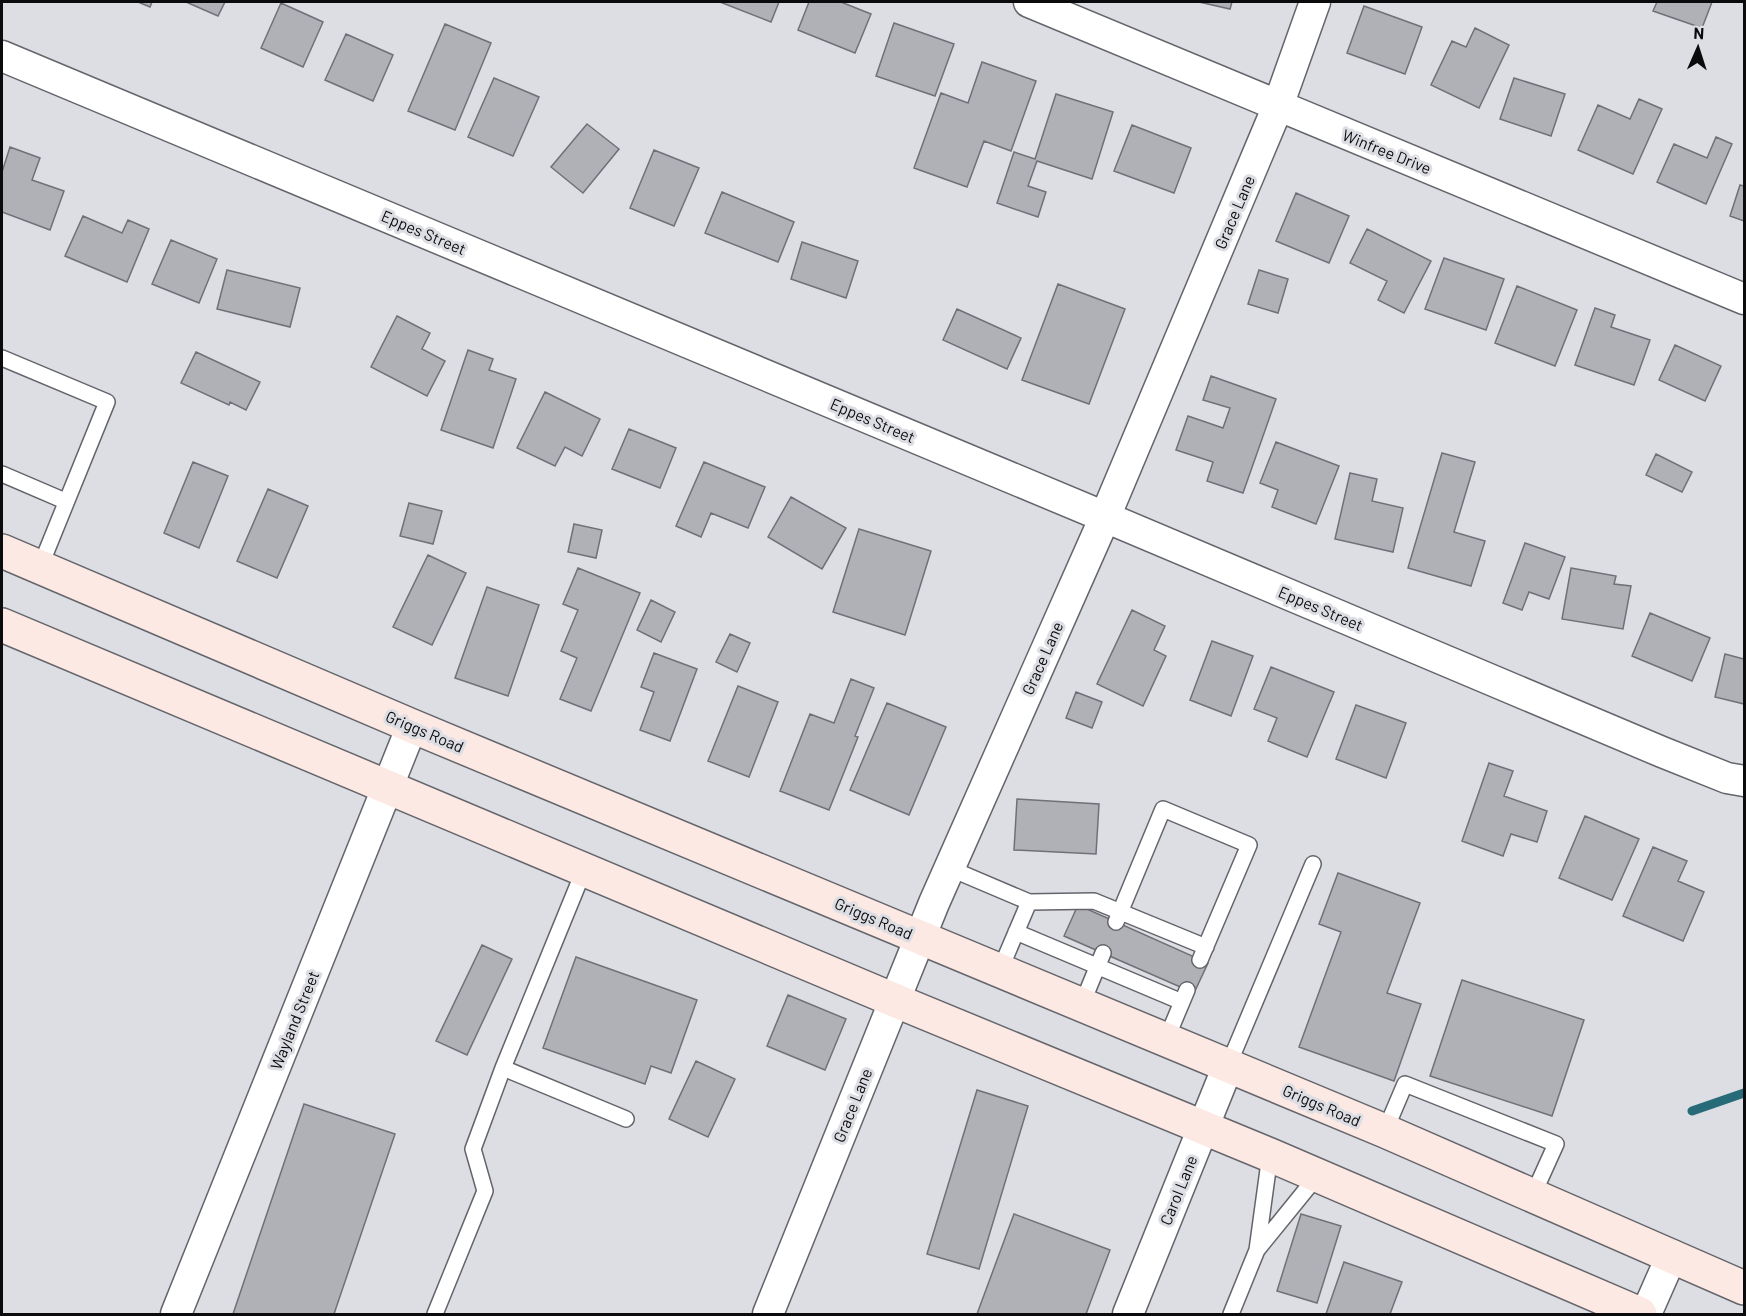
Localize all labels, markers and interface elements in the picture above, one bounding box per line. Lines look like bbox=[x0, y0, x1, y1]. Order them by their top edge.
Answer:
north arrow bbox=[1668, 18, 1728, 78]
text: N bbox=[1693, 23, 1705, 42]
street label: Winfree Drive bbox=[1340, 125, 1434, 177]
street label: Grace Lane bbox=[1210, 172, 1258, 252]
street label: Eppes Street bbox=[379, 206, 469, 258]
street label: Eppes Street bbox=[828, 394, 918, 446]
street label: Eppes Street bbox=[1276, 582, 1366, 634]
street label: Grace Lane bbox=[1017, 618, 1067, 698]
street label: Griggs Road bbox=[383, 706, 467, 756]
street label: Griggs Road bbox=[832, 893, 916, 943]
street label: Wayland Street bbox=[266, 968, 322, 1072]
street label: Grace Lane bbox=[829, 1065, 875, 1145]
street label: Griggs Road bbox=[1280, 1080, 1364, 1130]
street label: Carol Lane bbox=[1155, 1152, 1201, 1228]

